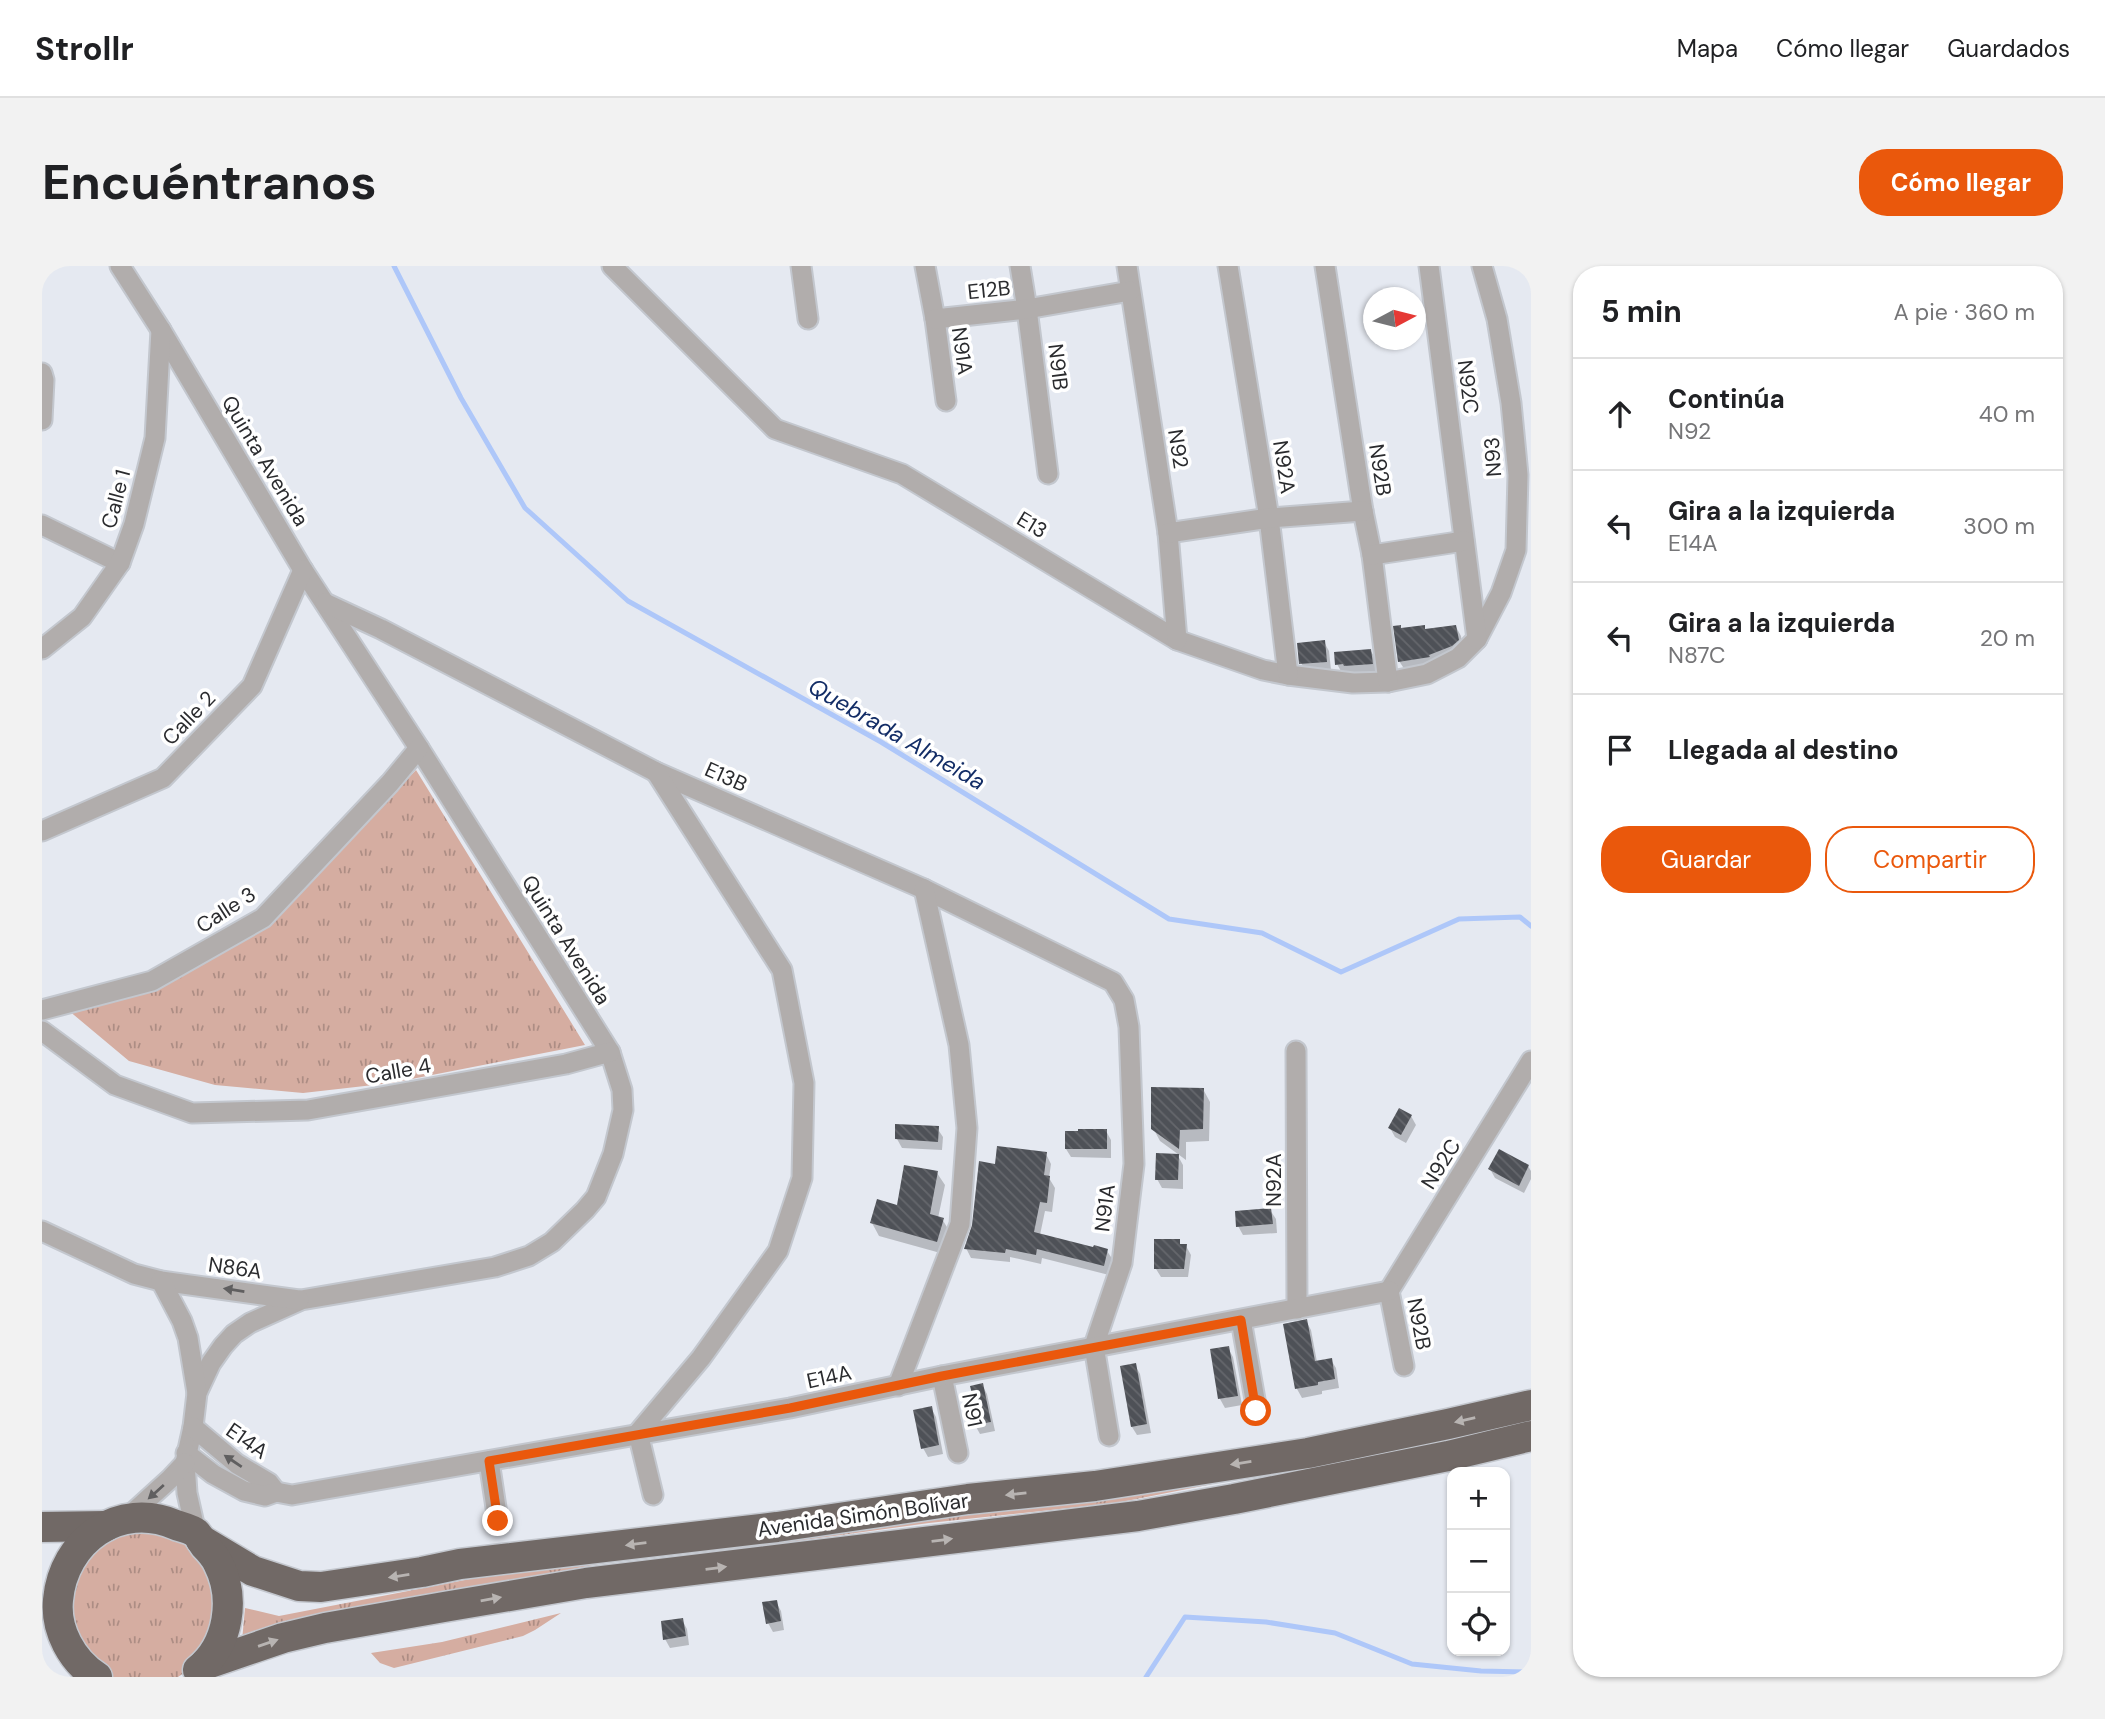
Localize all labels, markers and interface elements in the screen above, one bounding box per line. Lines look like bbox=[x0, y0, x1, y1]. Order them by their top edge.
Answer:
text: Strollr bbox=[35, 27, 134, 70]
text: Mapa bbox=[1677, 33, 1738, 64]
text: Cómo llegar bbox=[1776, 33, 1909, 64]
text: Guardados bbox=[1947, 33, 2070, 64]
button: Cómo llegar bbox=[1859, 149, 2063, 216]
text: Encuéntranos bbox=[42, 150, 377, 214]
street label: E12B bbox=[966, 274, 1012, 306]
north arrow bbox=[1363, 287, 1426, 350]
text: 5 min bbox=[1601, 292, 1682, 331]
text: A pie · 360 m bbox=[1893, 297, 2035, 327]
street label: N91A bbox=[945, 325, 979, 377]
street label: N91B bbox=[1041, 342, 1075, 392]
street label: N92C bbox=[1451, 358, 1485, 416]
text: Continúa bbox=[1668, 382, 1785, 416]
street label: Quinta Avenida bbox=[215, 391, 315, 531]
icon: ahead bbox=[1601, 395, 1639, 433]
text: 40 m bbox=[1979, 399, 2035, 429]
text: N92 bbox=[1668, 416, 1711, 446]
street label: N92 bbox=[1161, 427, 1195, 471]
street label: N93 bbox=[1478, 436, 1508, 478]
street label: N92A bbox=[1266, 438, 1302, 496]
street label: N92B bbox=[1362, 442, 1398, 498]
street label: Calle 1 bbox=[95, 466, 137, 532]
text: Gira a la izquierda bbox=[1668, 494, 1895, 528]
street label: E13 bbox=[1012, 505, 1052, 545]
icon: left bbox=[1601, 507, 1639, 545]
text: 300 m bbox=[1963, 511, 2035, 541]
text: E14A bbox=[1668, 528, 1717, 558]
text: Gira a la izquierda bbox=[1668, 606, 1895, 640]
icon: left bbox=[1601, 619, 1639, 657]
text: 20 m bbox=[1980, 623, 2035, 653]
text: N87C bbox=[1668, 640, 1725, 670]
water label: Quebrada Almeida bbox=[803, 671, 991, 797]
street label: Calle 2 bbox=[156, 685, 222, 751]
icon: arrive bbox=[1601, 731, 1639, 769]
text: Llegada al destino bbox=[1668, 733, 1899, 767]
street label: E13B bbox=[700, 755, 752, 799]
button: Guardar bbox=[1601, 826, 1811, 893]
button: Compartir bbox=[1825, 826, 2035, 893]
street label: Quinta Avenida bbox=[515, 870, 617, 1010]
street label: Calle 3 bbox=[191, 880, 261, 940]
street label: Calle 4 bbox=[363, 1051, 433, 1091]
street label: N92C bbox=[1415, 1134, 1467, 1194]
street label: N92A bbox=[1260, 1153, 1288, 1207]
street label: N91A bbox=[1088, 1183, 1122, 1233]
street label: N86A bbox=[207, 1250, 264, 1286]
one-way arrow bbox=[223, 1284, 245, 1295]
street label: N92B bbox=[1400, 1296, 1438, 1352]
street label: E14A bbox=[804, 1359, 854, 1395]
street label: N91 bbox=[955, 1391, 989, 1429]
route start bbox=[1240, 1395, 1271, 1426]
one-way arrow bbox=[1454, 1415, 1476, 1426]
street label: E14A bbox=[220, 1417, 274, 1465]
one-way arrow bbox=[224, 1455, 243, 1468]
one-way arrow bbox=[1230, 1458, 1252, 1469]
map controls bbox=[1447, 1467, 1510, 1656]
button: + bbox=[1447, 1467, 1510, 1530]
one-way arrow bbox=[148, 1483, 165, 1499]
street label: Avenida Simón Bolívar bbox=[756, 1486, 971, 1544]
one-way arrow bbox=[1005, 1489, 1027, 1500]
route end bbox=[482, 1505, 513, 1536]
button: − bbox=[1447, 1530, 1510, 1593]
one-way arrow bbox=[931, 1534, 953, 1545]
one-way arrow bbox=[625, 1539, 647, 1550]
one-way arrow bbox=[705, 1562, 727, 1573]
one-way arrow bbox=[388, 1571, 410, 1582]
one-way arrow bbox=[480, 1593, 502, 1604]
button: locate bbox=[1447, 1593, 1510, 1656]
one-way arrow bbox=[258, 1637, 279, 1648]

